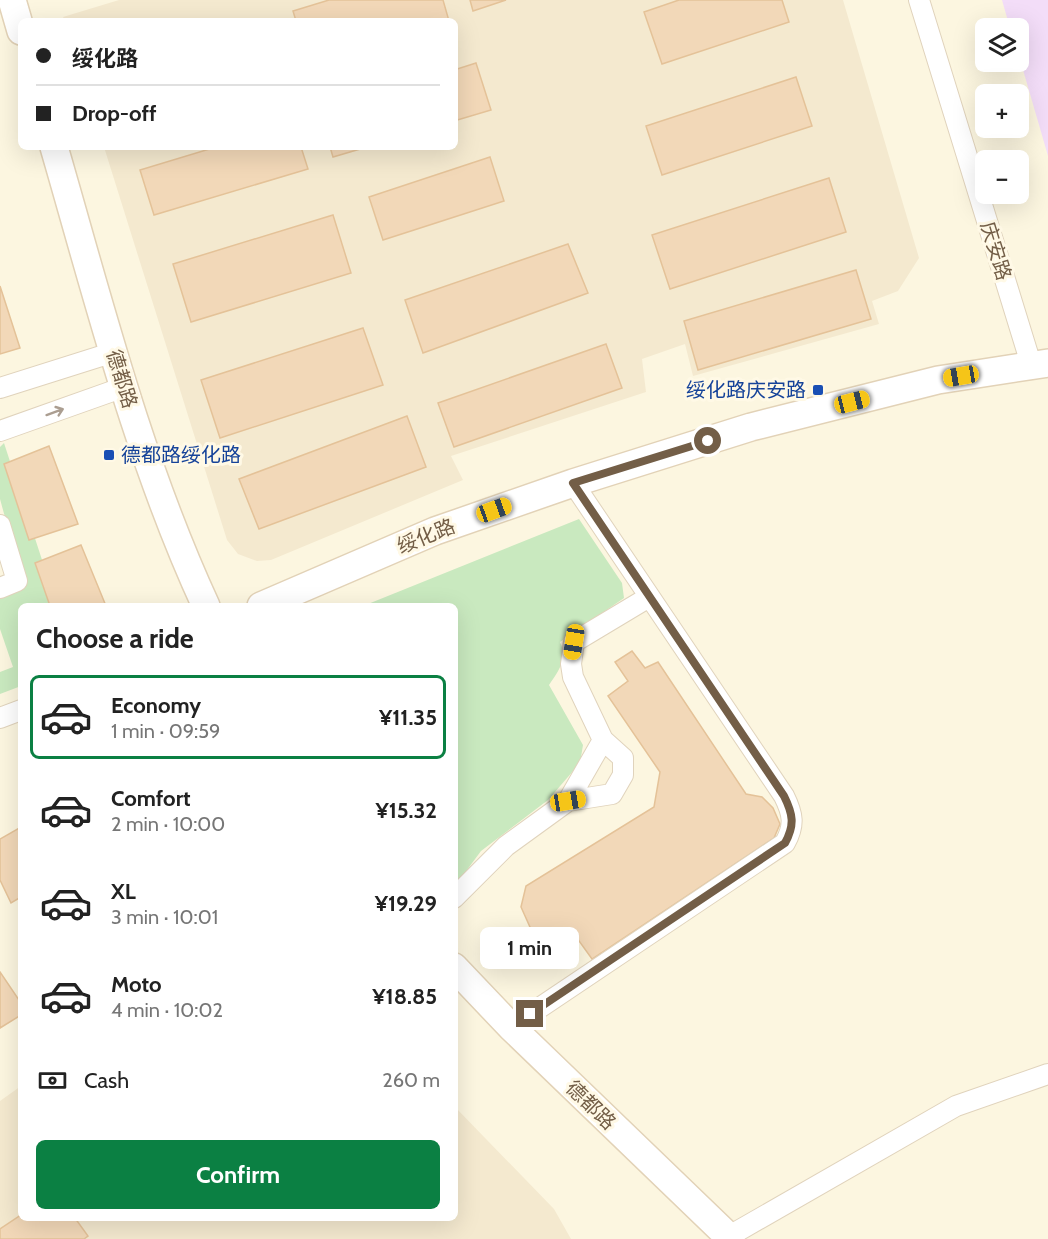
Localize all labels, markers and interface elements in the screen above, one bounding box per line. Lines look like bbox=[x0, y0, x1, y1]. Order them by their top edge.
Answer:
map controls bbox=[975, 18, 1029, 204]
button: layers bbox=[975, 18, 1029, 72]
text: 绥化路 bbox=[72, 45, 138, 72]
button: + bbox=[975, 84, 1029, 138]
text: Drop-off bbox=[72, 100, 156, 127]
button: − bbox=[975, 150, 1029, 204]
street label: 庆安路 bbox=[976, 219, 1016, 283]
street label: 德都路 bbox=[102, 347, 142, 411]
car bbox=[942, 364, 980, 388]
place label: 绥化路庆安路 bbox=[686, 378, 806, 402]
marker: 绥化路庆安路 bbox=[811, 383, 825, 397]
car bbox=[832, 389, 872, 415]
one-way arrow bbox=[45, 405, 64, 416]
route start bbox=[694, 427, 721, 454]
place label: 德都路绥化路 bbox=[121, 443, 241, 467]
marker: 德都路绥化路 bbox=[102, 448, 116, 462]
car bbox=[474, 495, 514, 525]
street label: 绥化路 bbox=[394, 514, 458, 558]
text: Choose a ride bbox=[36, 622, 194, 655]
car bbox=[562, 623, 586, 661]
icon: car bbox=[39, 690, 93, 744]
text: Economy bbox=[111, 692, 201, 719]
text: ¥11.35 bbox=[379, 704, 437, 731]
text: 1 min · 09:59 bbox=[111, 719, 220, 743]
icon: car bbox=[39, 783, 93, 837]
text: Comfort bbox=[111, 785, 190, 812]
car bbox=[549, 789, 587, 813]
text: ¥15.32 bbox=[375, 797, 437, 824]
text: 2 min · 10:00 bbox=[111, 812, 225, 836]
icon: car bbox=[39, 876, 93, 930]
text: XL bbox=[111, 878, 136, 905]
text: ¥19.29 bbox=[375, 890, 437, 917]
text: 3 min · 10:01 bbox=[111, 905, 218, 929]
callout: 1 min bbox=[480, 927, 580, 969]
text: 1 min bbox=[507, 936, 552, 960]
icon: car bbox=[39, 969, 93, 1023]
text: Moto bbox=[111, 971, 162, 998]
text: ¥18.85 bbox=[372, 983, 437, 1010]
text: 4 min · 10:02 bbox=[111, 998, 223, 1022]
route end bbox=[516, 1000, 543, 1027]
icon: cash bbox=[36, 1064, 69, 1097]
text: Cash bbox=[84, 1067, 129, 1094]
text: 260 m bbox=[382, 1068, 440, 1092]
street label: 德都路 bbox=[561, 1076, 621, 1134]
button: Confirm bbox=[36, 1140, 440, 1209]

